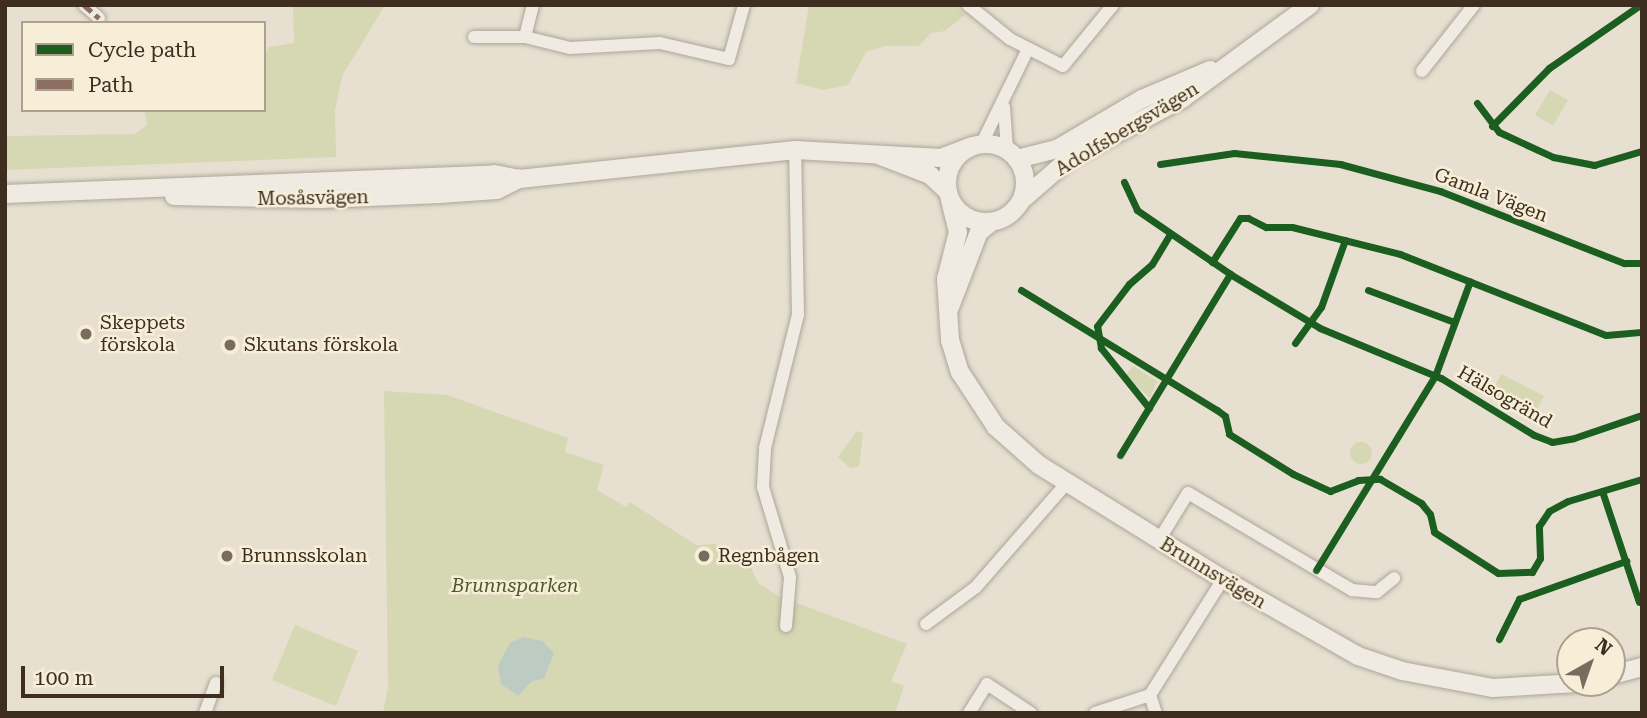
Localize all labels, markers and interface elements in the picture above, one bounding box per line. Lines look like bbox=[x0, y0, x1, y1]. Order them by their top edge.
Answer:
legend bbox=[21, 21, 266, 112]
text: Cycle path bbox=[88, 38, 196, 62]
text: Path bbox=[88, 73, 134, 97]
street label: Adolfsbergsvägen bbox=[1051, 77, 1203, 181]
street label: Gamla Vägen bbox=[1431, 163, 1551, 227]
street label: Mosåsvägen bbox=[257, 186, 369, 210]
place label: Skeppets förskola bbox=[100, 312, 185, 356]
marker: Skeppets förskola bbox=[78, 326, 94, 342]
place label: Skutans förskola bbox=[244, 334, 398, 356]
marker: Skutans förskola bbox=[222, 337, 238, 353]
street label: Hälsogränd bbox=[1454, 361, 1556, 433]
street label: Brunnsvägen bbox=[1156, 532, 1270, 614]
place label: Brunnsskolan bbox=[241, 545, 367, 567]
place label: Regnbågen bbox=[718, 545, 819, 567]
marker: Brunnsskolan bbox=[219, 548, 235, 564]
marker: Regnbågen bbox=[696, 548, 712, 564]
park label: Brunnsparken bbox=[452, 575, 578, 597]
north arrow bbox=[1556, 627, 1626, 697]
text: N bbox=[1591, 634, 1617, 661]
scale bar bbox=[24, 652, 228, 696]
text: 100 m bbox=[34, 666, 94, 690]

